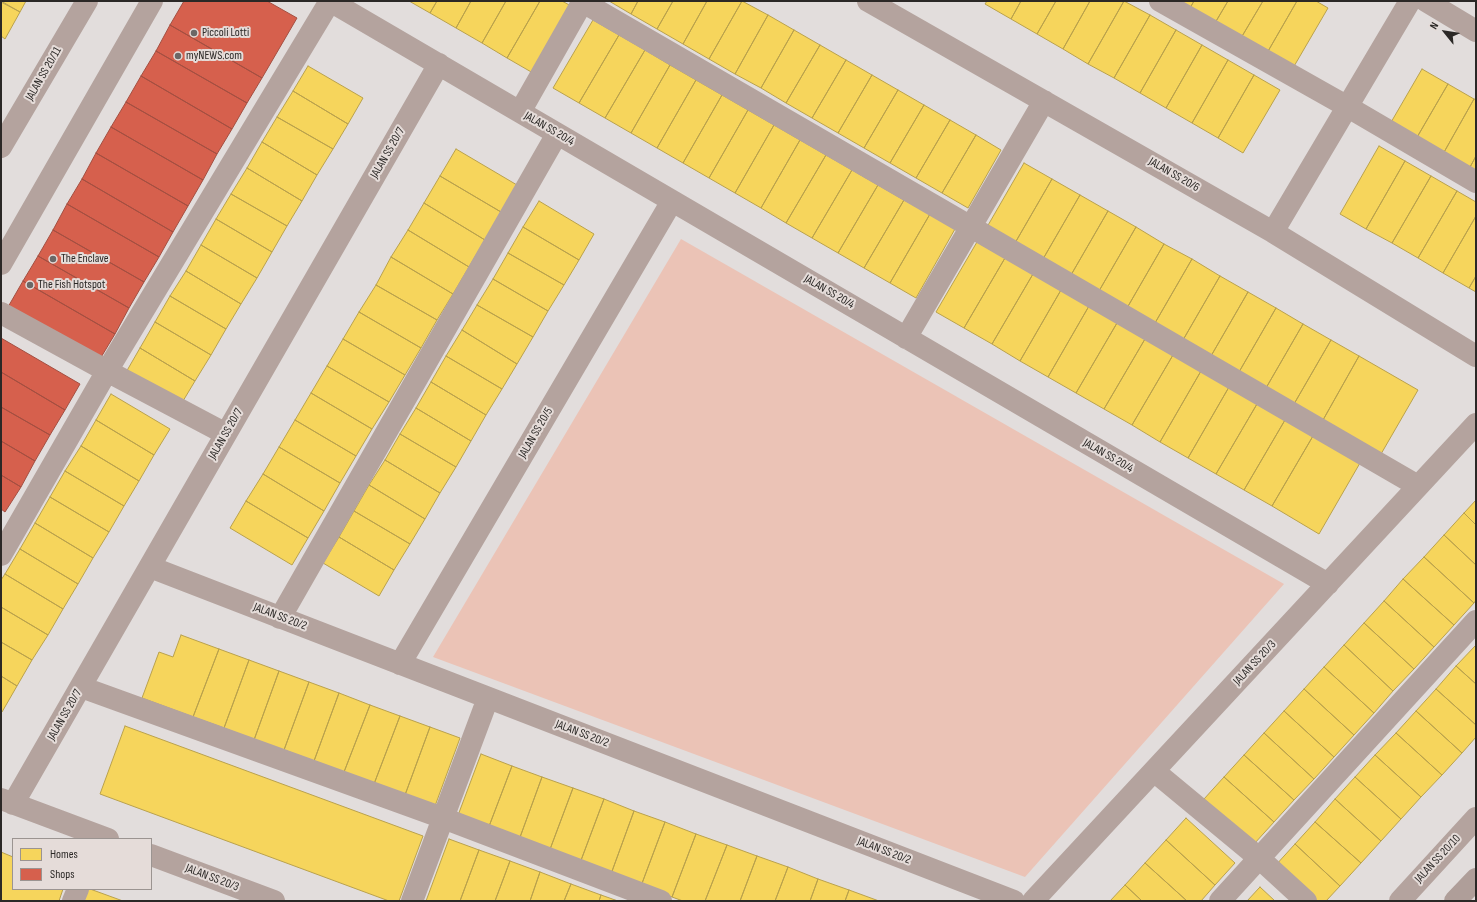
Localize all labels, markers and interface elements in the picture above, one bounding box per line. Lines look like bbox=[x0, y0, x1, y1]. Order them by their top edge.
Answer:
north arrow bbox=[1425, 12, 1465, 52]
text: N bbox=[1427, 20, 1441, 32]
place label: Piccoli Lotti bbox=[202, 26, 249, 40]
marker: Piccoli Lotti bbox=[189, 28, 199, 38]
street label: JALAN SS 20/11 bbox=[23, 45, 65, 103]
place label: myNEWS.com bbox=[186, 49, 242, 63]
marker: myNEWS.com bbox=[173, 51, 183, 61]
street label: JALAN SS 20/4 bbox=[521, 109, 577, 149]
street label: JALAN SS 20/7 bbox=[368, 125, 408, 181]
street label: JALAN SS 20/6 bbox=[1146, 155, 1202, 195]
place label: The Enclave bbox=[61, 252, 109, 266]
marker: The Enclave bbox=[48, 254, 58, 264]
street label: JALAN SS 20/4 bbox=[801, 272, 857, 312]
place label: The Fish Hotspot bbox=[38, 278, 106, 292]
marker: The Fish Hotspot bbox=[25, 280, 35, 290]
street label: JALAN SS 20/5 bbox=[516, 405, 556, 461]
street label: JALAN SS 20/7 bbox=[206, 406, 246, 462]
street label: JALAN SS 20/4 bbox=[1080, 436, 1136, 476]
street label: JALAN SS 20/2 bbox=[251, 600, 309, 634]
street label: JALAN SS 20/3 bbox=[1231, 638, 1279, 688]
street label: JALAN SS 20/7 bbox=[45, 687, 85, 743]
street label: JALAN SS 20/2 bbox=[553, 717, 611, 751]
street label: JALAN SS 20/10 bbox=[1412, 832, 1464, 886]
street label: JALAN SS 20/2 bbox=[855, 834, 913, 868]
legend bbox=[12, 838, 152, 890]
text: Homes bbox=[50, 847, 78, 862]
street label: JALAN SS 20/3 bbox=[183, 861, 241, 895]
text: Shops bbox=[50, 867, 75, 882]

